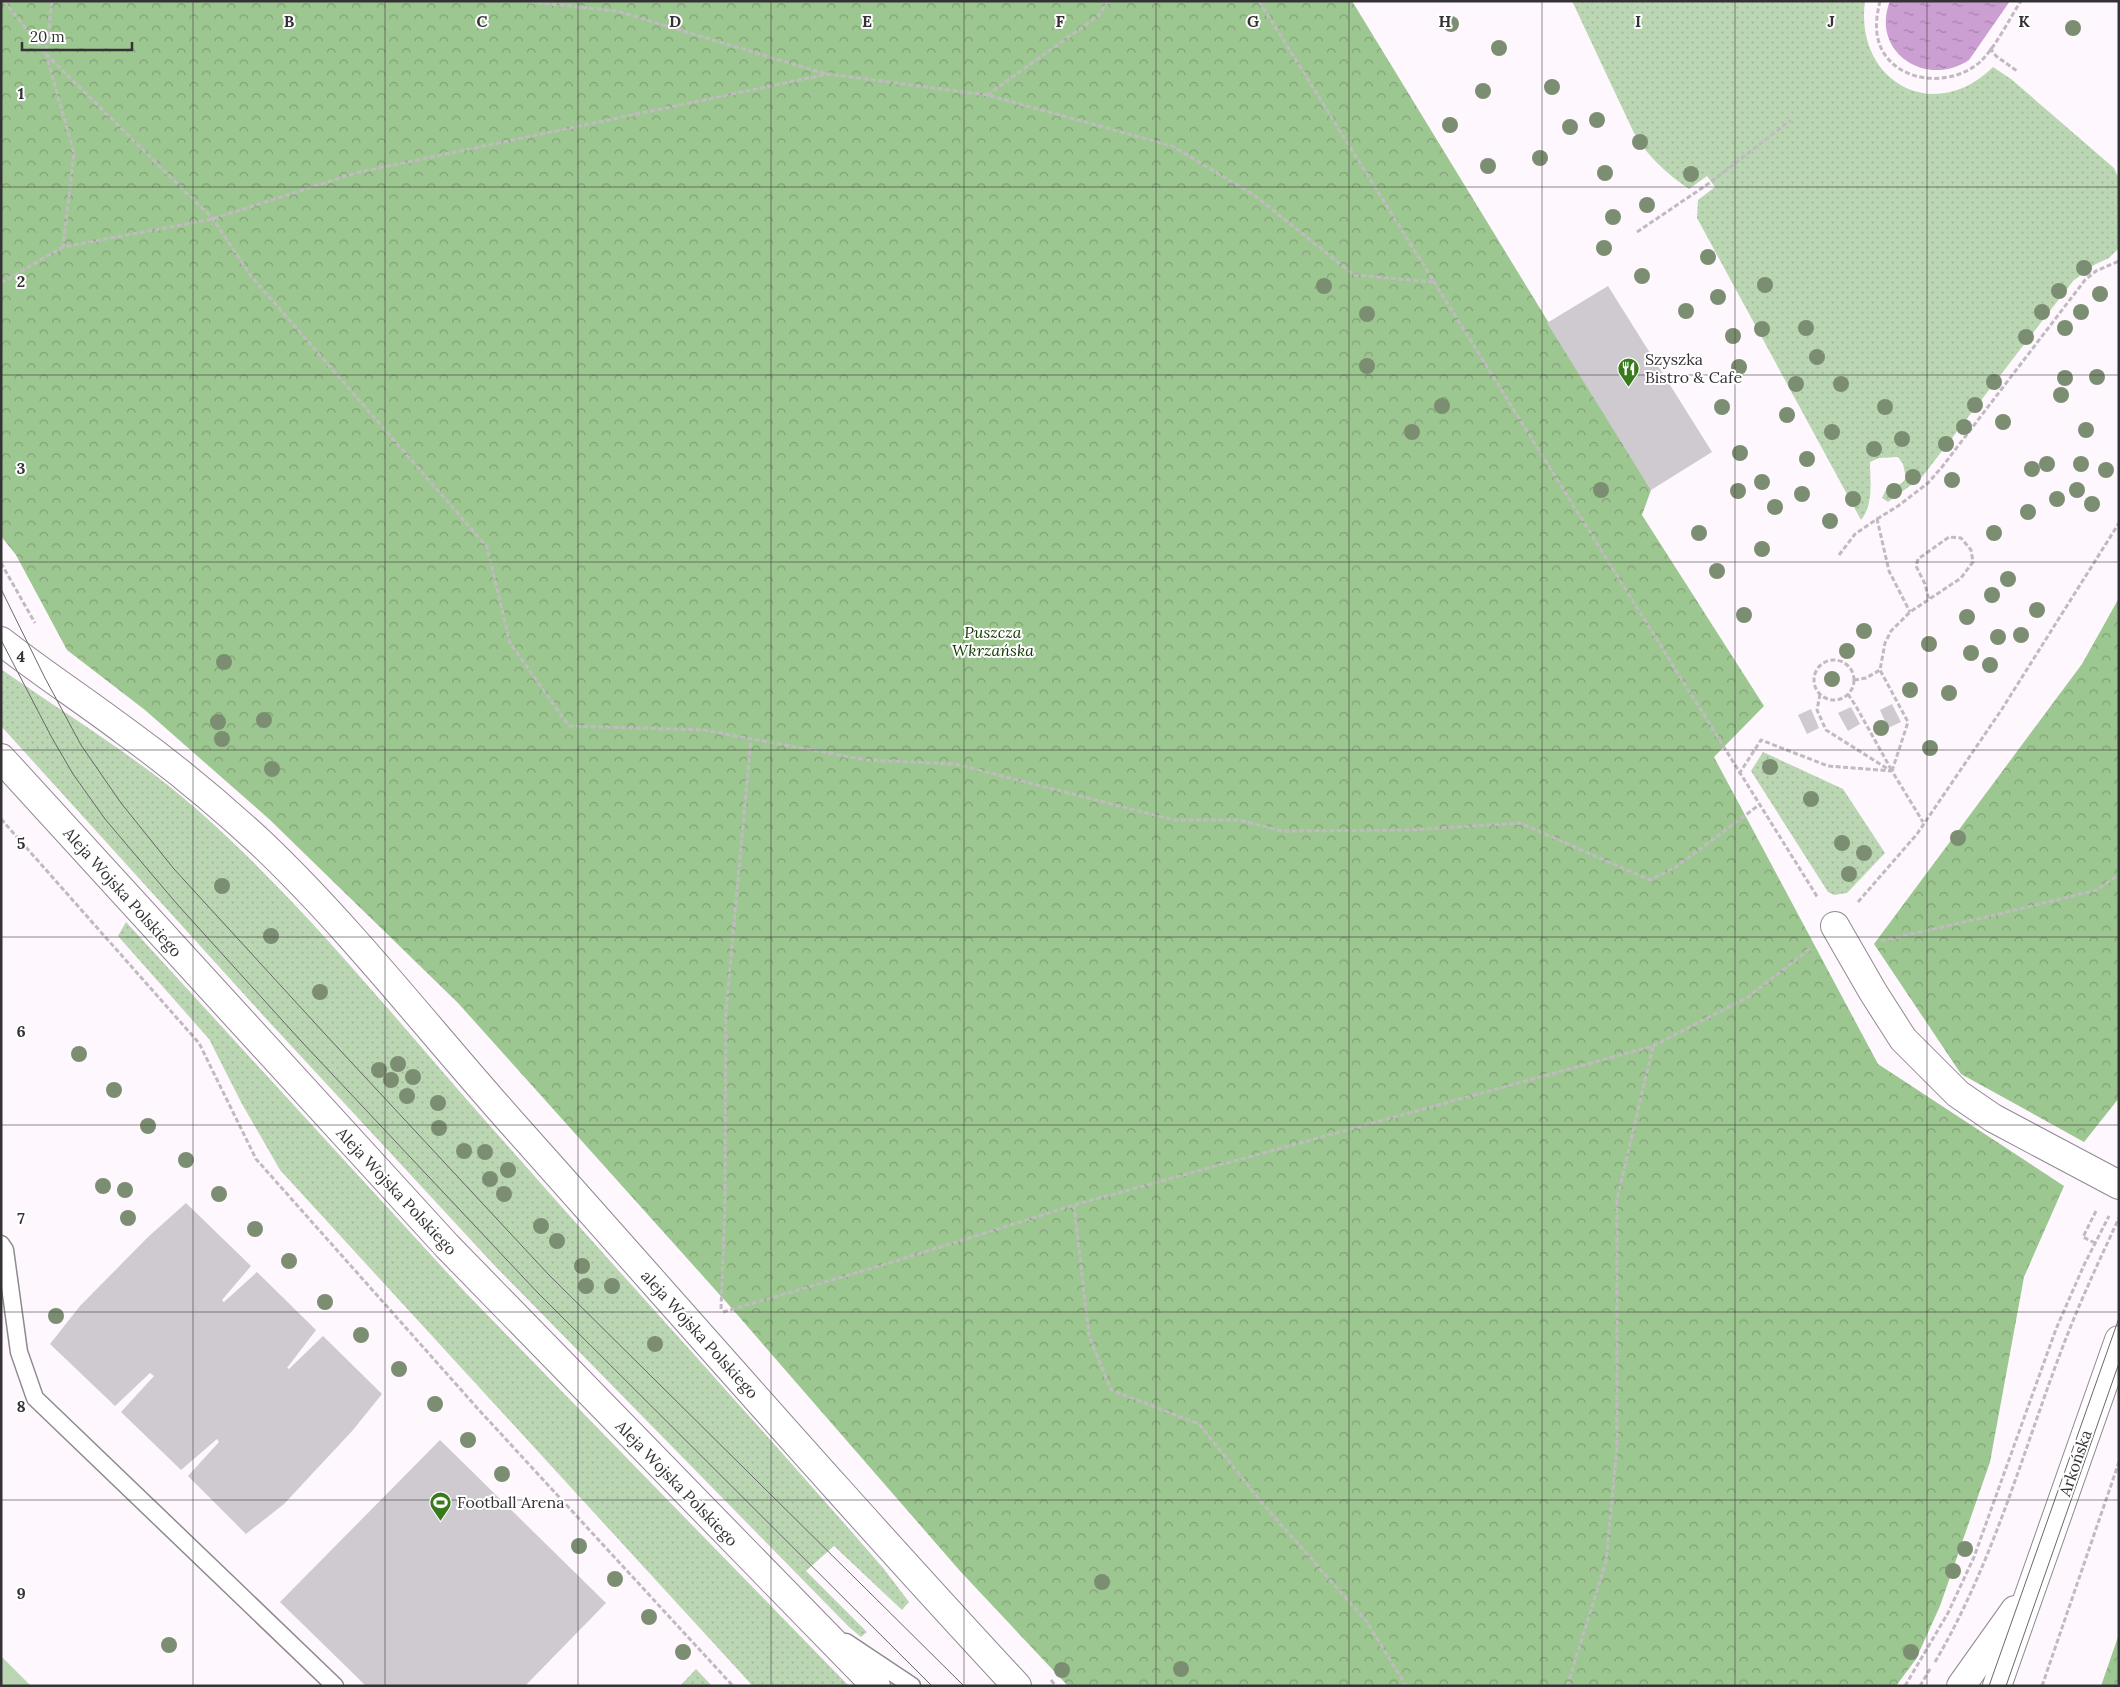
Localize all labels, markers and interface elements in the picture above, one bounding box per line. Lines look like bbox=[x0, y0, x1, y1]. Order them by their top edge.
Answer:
text: B bbox=[284, 11, 295, 31]
text: C bbox=[476, 11, 488, 31]
text: D bbox=[669, 11, 681, 31]
text: E bbox=[862, 11, 872, 31]
text: F bbox=[1055, 11, 1065, 31]
text: G bbox=[1247, 11, 1259, 31]
text: H bbox=[1439, 11, 1452, 31]
text: I bbox=[1635, 11, 1641, 31]
text: J bbox=[1827, 11, 1835, 31]
text: K bbox=[2018, 11, 2030, 31]
scale bar bbox=[22, 20, 132, 52]
text: 20 m bbox=[30, 27, 65, 46]
text: 1 bbox=[18, 83, 24, 103]
text: 2 bbox=[17, 271, 25, 291]
place label: Szyszka Bistro & Cafe bbox=[1645, 349, 1742, 387]
restaurant icon: Szyszka Bistro & Cafe bbox=[1617, 356, 1641, 387]
text: 3 bbox=[17, 458, 26, 478]
park label: Puszcza Wkrzańska bbox=[952, 622, 1034, 660]
text: 4 bbox=[17, 646, 26, 666]
street label: Aleja Wojska Polskiego bbox=[59, 822, 186, 961]
text: 5 bbox=[17, 833, 26, 853]
text: 6 bbox=[16, 1021, 26, 1041]
street label: Aleja Wojska Polskiego bbox=[332, 1122, 461, 1259]
text: 7 bbox=[17, 1208, 25, 1228]
street label: aleja Wojska Polskiego bbox=[637, 1266, 763, 1402]
text: 8 bbox=[16, 1396, 26, 1416]
street label: Aleja Wojska Polskiego bbox=[611, 1415, 742, 1550]
street label: Arkońska bbox=[2054, 1427, 2096, 1500]
sports icon: Football Arena bbox=[429, 1490, 453, 1521]
place label: Football Arena bbox=[457, 1492, 564, 1512]
text: 9 bbox=[16, 1583, 26, 1603]

